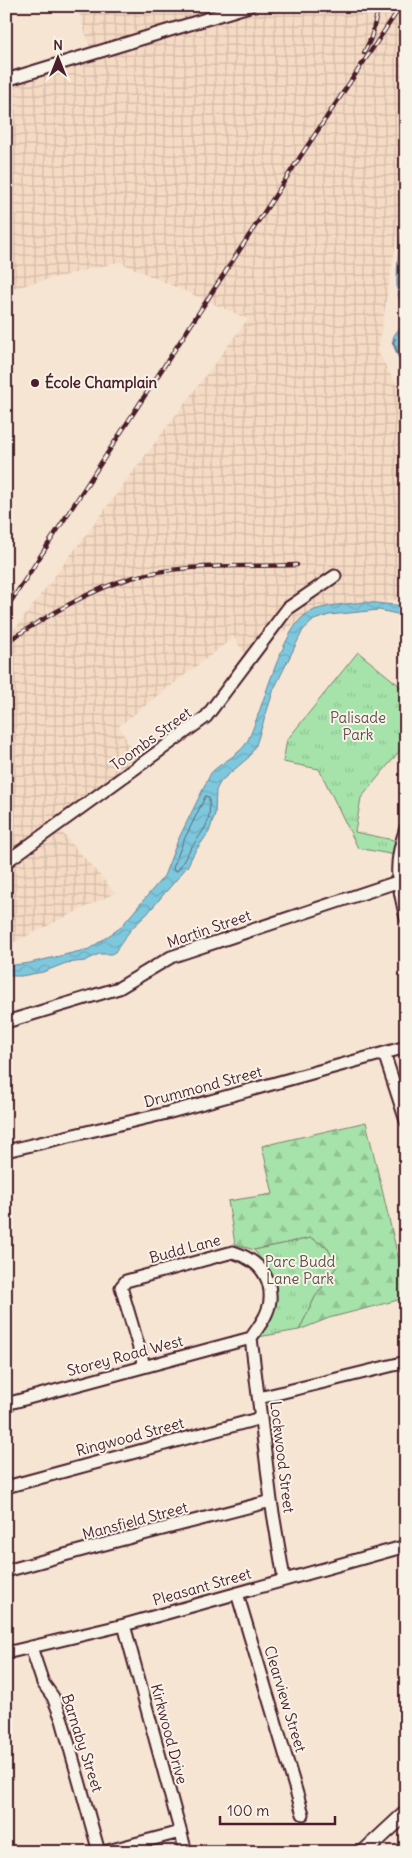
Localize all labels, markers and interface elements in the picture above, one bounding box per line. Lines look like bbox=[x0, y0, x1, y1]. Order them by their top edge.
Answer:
north arrow bbox=[32, 32, 82, 82]
text: N bbox=[53, 36, 63, 54]
place label: École Champlain bbox=[45, 372, 158, 393]
marker: École Champlain bbox=[29, 377, 41, 389]
street label: Toombs Street bbox=[106, 703, 195, 774]
park label: Palisade Park bbox=[330, 708, 386, 744]
street label: Martin Street bbox=[164, 905, 253, 952]
street label: Drummond Street bbox=[142, 1062, 264, 1111]
street label: Budd Lane bbox=[147, 1230, 223, 1267]
park label: Parc Budd Lane Park bbox=[265, 1252, 335, 1288]
street label: Storey Road West bbox=[65, 1331, 185, 1380]
street label: Lockwood Street bbox=[266, 1400, 299, 1514]
street label: Ringwood Street bbox=[74, 1413, 186, 1460]
street label: Mansfield Street bbox=[80, 1497, 190, 1544]
street label: Pleasant Street bbox=[150, 1563, 253, 1610]
street label: Clearview Street bbox=[260, 1643, 311, 1754]
street label: Kirkwood Drive bbox=[147, 1682, 192, 1786]
street label: Barnaby Street bbox=[58, 1691, 107, 1794]
scale bar bbox=[220, 1793, 334, 1825]
text: 100 m bbox=[227, 1801, 269, 1820]

